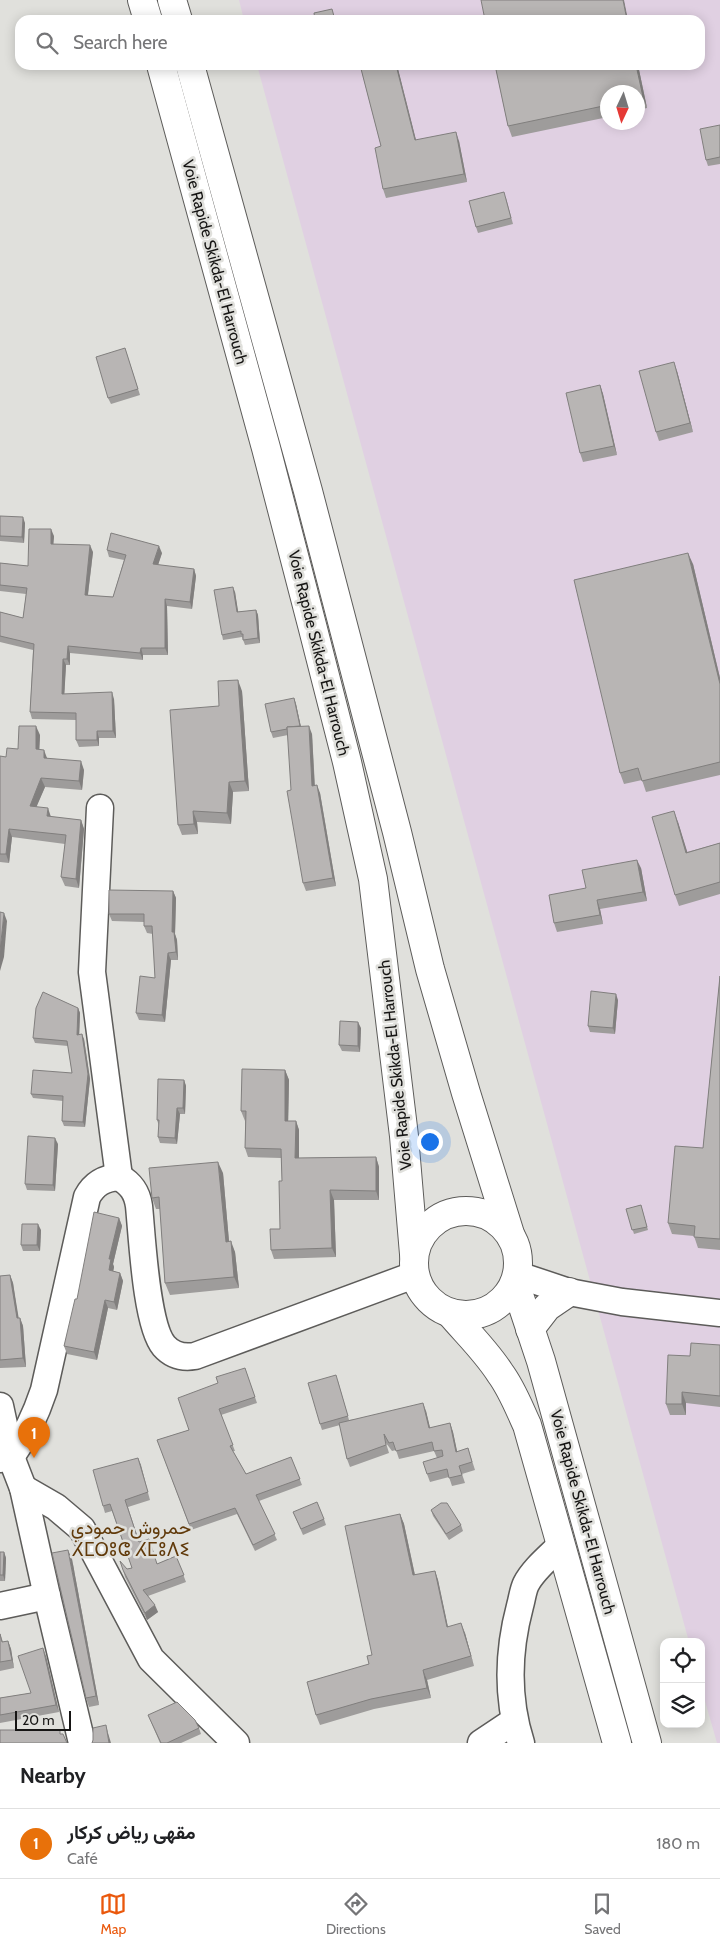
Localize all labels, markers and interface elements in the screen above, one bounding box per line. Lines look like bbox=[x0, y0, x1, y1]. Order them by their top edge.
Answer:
search box bbox=[15, 15, 705, 70]
icon: search bbox=[33, 29, 61, 57]
text: Search here bbox=[73, 31, 167, 54]
north arrow bbox=[600, 85, 645, 130]
street label: Voie Rapide Skikda-El Harrouch bbox=[179, 158, 251, 366]
street label: Voie Rapide Skikda-El Harrouch bbox=[284, 548, 354, 758]
street label: Voie Rapide Skikda-El Harrouch bbox=[375, 959, 415, 1171]
your location bbox=[417, 1129, 443, 1155]
street label: Voie Rapide Skikda-El Harrouch bbox=[547, 1408, 619, 1616]
pin: 1 bbox=[18, 1417, 50, 1458]
district label: حمروش حمودي ⵃⵎⵔⵓⵛ ⵃⵎⵓⴷⵉ bbox=[71, 1516, 191, 1561]
map controls bbox=[660, 1638, 705, 1728]
button: locate bbox=[660, 1638, 705, 1683]
button: layers bbox=[660, 1683, 705, 1728]
scale bar bbox=[15, 1708, 71, 1731]
text: 20 m bbox=[22, 1711, 55, 1729]
text: Nearby bbox=[20, 1763, 86, 1788]
text: مقهى رياض كركار bbox=[67, 1821, 195, 1844]
text: 1 bbox=[33, 1834, 39, 1853]
text: 180 m bbox=[656, 1834, 700, 1853]
text: Café bbox=[67, 1849, 98, 1868]
tab: Map bbox=[99, 1890, 127, 1938]
tab: Directions bbox=[326, 1890, 386, 1938]
tab: Saved bbox=[584, 1890, 621, 1938]

